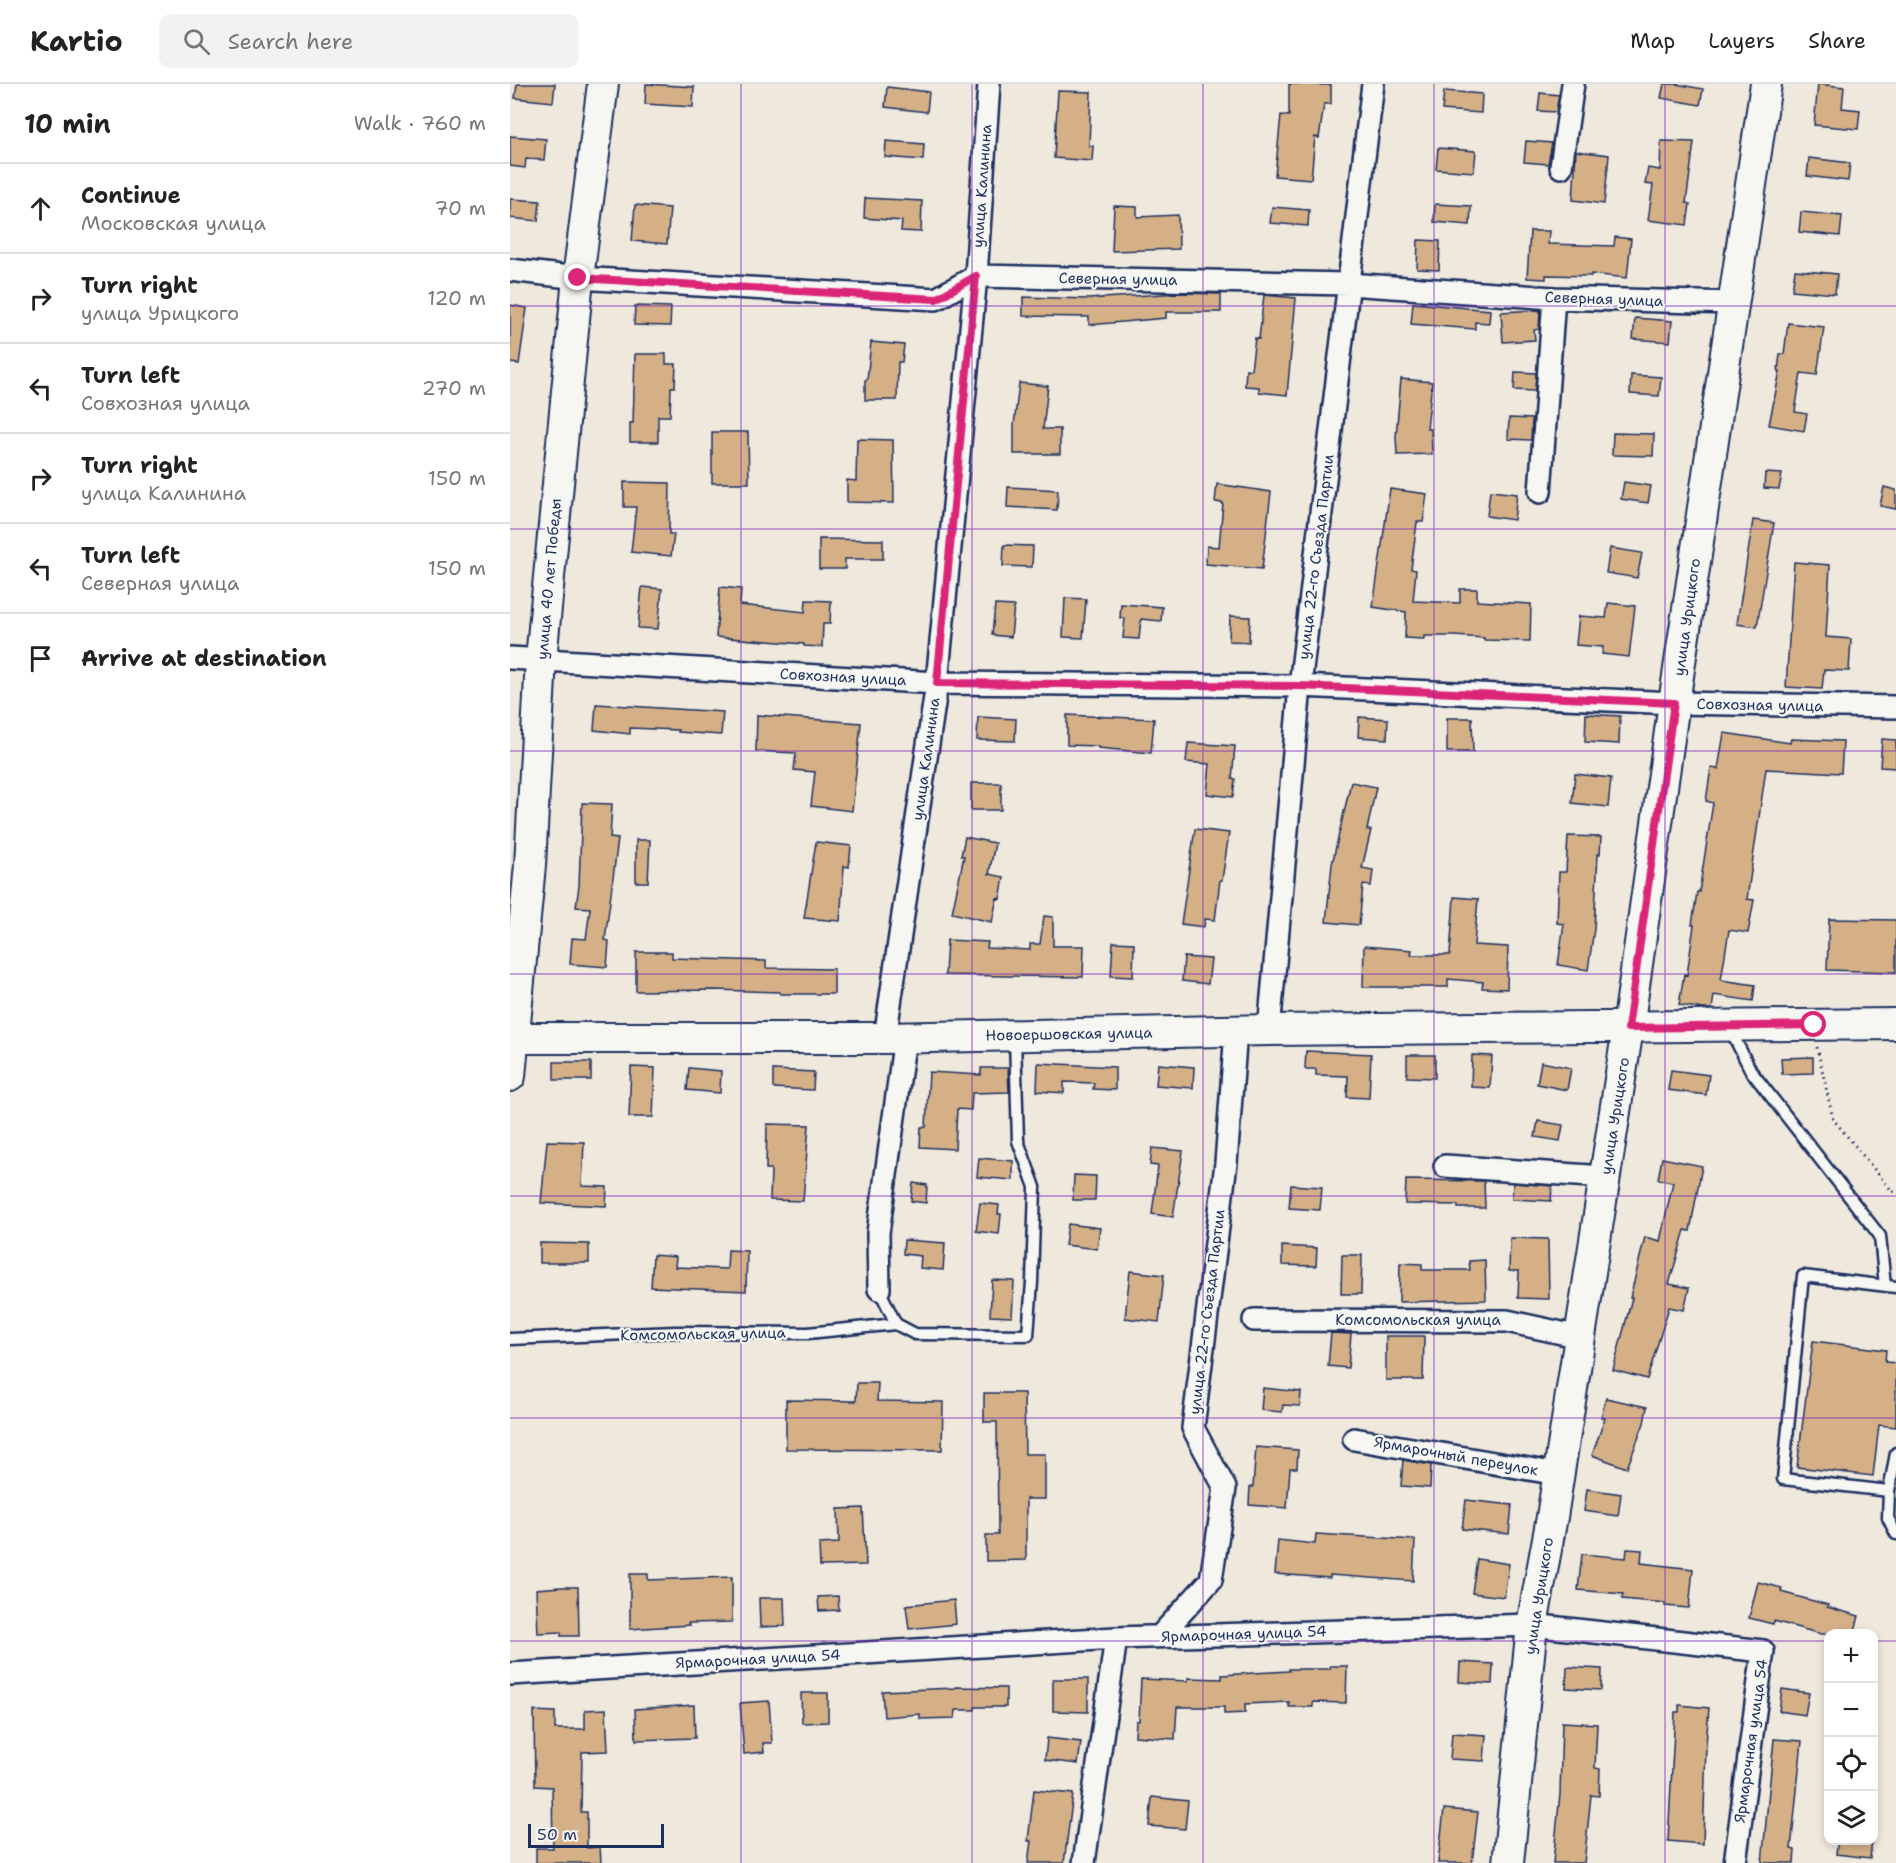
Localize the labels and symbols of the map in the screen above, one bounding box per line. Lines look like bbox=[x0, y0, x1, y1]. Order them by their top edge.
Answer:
street label: улица Калинина bbox=[968, 123, 996, 248]
route end bbox=[564, 264, 590, 290]
street label: Северная улица bbox=[1058, 268, 1178, 290]
street label: Северная улица bbox=[1544, 287, 1664, 311]
street label: улица 22-го Съезда Партии bbox=[1293, 453, 1339, 661]
street label: улица 40 лет Победы bbox=[532, 498, 566, 660]
street label: улица Урицкого bbox=[1669, 557, 1705, 677]
street label: Совхозная улица bbox=[779, 664, 907, 690]
street label: Совхозная улица bbox=[1696, 694, 1824, 716]
street label: улица Калинина bbox=[907, 696, 945, 822]
route start bbox=[1800, 1011, 1826, 1037]
street label: Новоершовская улица bbox=[985, 1023, 1153, 1045]
street label: улица Урицкого bbox=[1596, 1056, 1634, 1176]
street label: улица 22-го Съезда Партии bbox=[1184, 1208, 1230, 1416]
street label: Комсомольская улица bbox=[1335, 1310, 1501, 1330]
street label: Комсомольская улица bbox=[620, 1323, 787, 1345]
street label: Ярмарочный переулок bbox=[1372, 1432, 1540, 1480]
street label: улица Урицкого bbox=[1520, 1536, 1558, 1656]
street label: Ярмарочная улица 54 bbox=[1161, 1621, 1327, 1647]
street label: Ярмарочная улица 54 bbox=[675, 1645, 841, 1673]
street label: Ярмарочная улица 54 bbox=[1730, 1658, 1772, 1824]
scale bar bbox=[528, 1821, 664, 1848]

